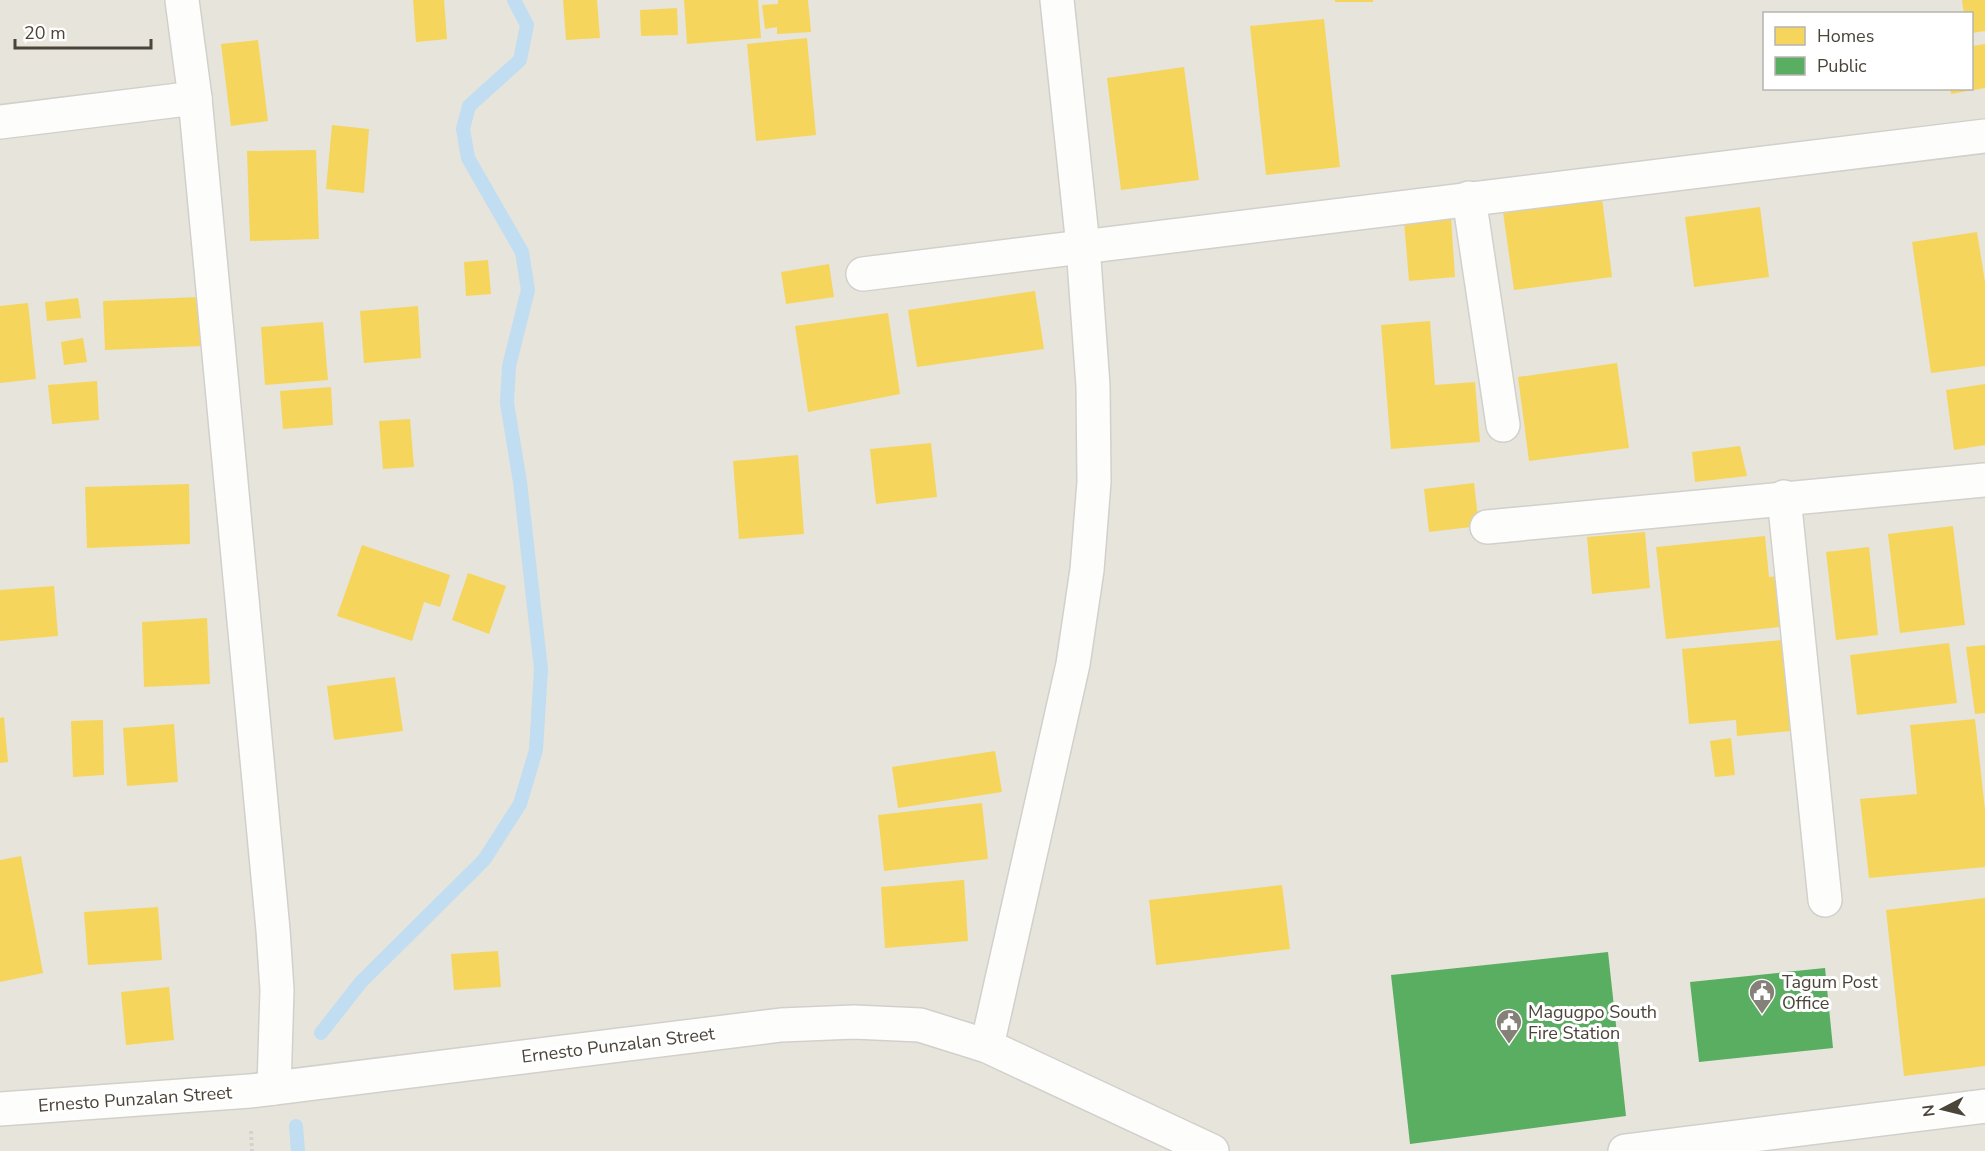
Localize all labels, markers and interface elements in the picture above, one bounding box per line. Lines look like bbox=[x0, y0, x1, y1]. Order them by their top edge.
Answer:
scale bar bbox=[15, 12, 152, 50]
legend bbox=[1763, 12, 1973, 90]
text: 20 m bbox=[24, 21, 66, 45]
text: Homes bbox=[1817, 24, 1874, 48]
text: Public bbox=[1817, 54, 1867, 78]
place label: Tagum Post Office bbox=[1782, 970, 1878, 1015]
public building icon: Tagum Post Office bbox=[1747, 977, 1777, 1015]
place label: Magugpo South Fire Station bbox=[1528, 1000, 1657, 1045]
public building icon: Magugpo South Fire Station bbox=[1494, 1007, 1524, 1045]
street label: Ernesto Punzalan Street bbox=[520, 1021, 717, 1069]
north arrow bbox=[1913, 1079, 1973, 1139]
street label: Ernesto Punzalan Street bbox=[37, 1080, 233, 1118]
text: N bbox=[1917, 1103, 1941, 1118]

